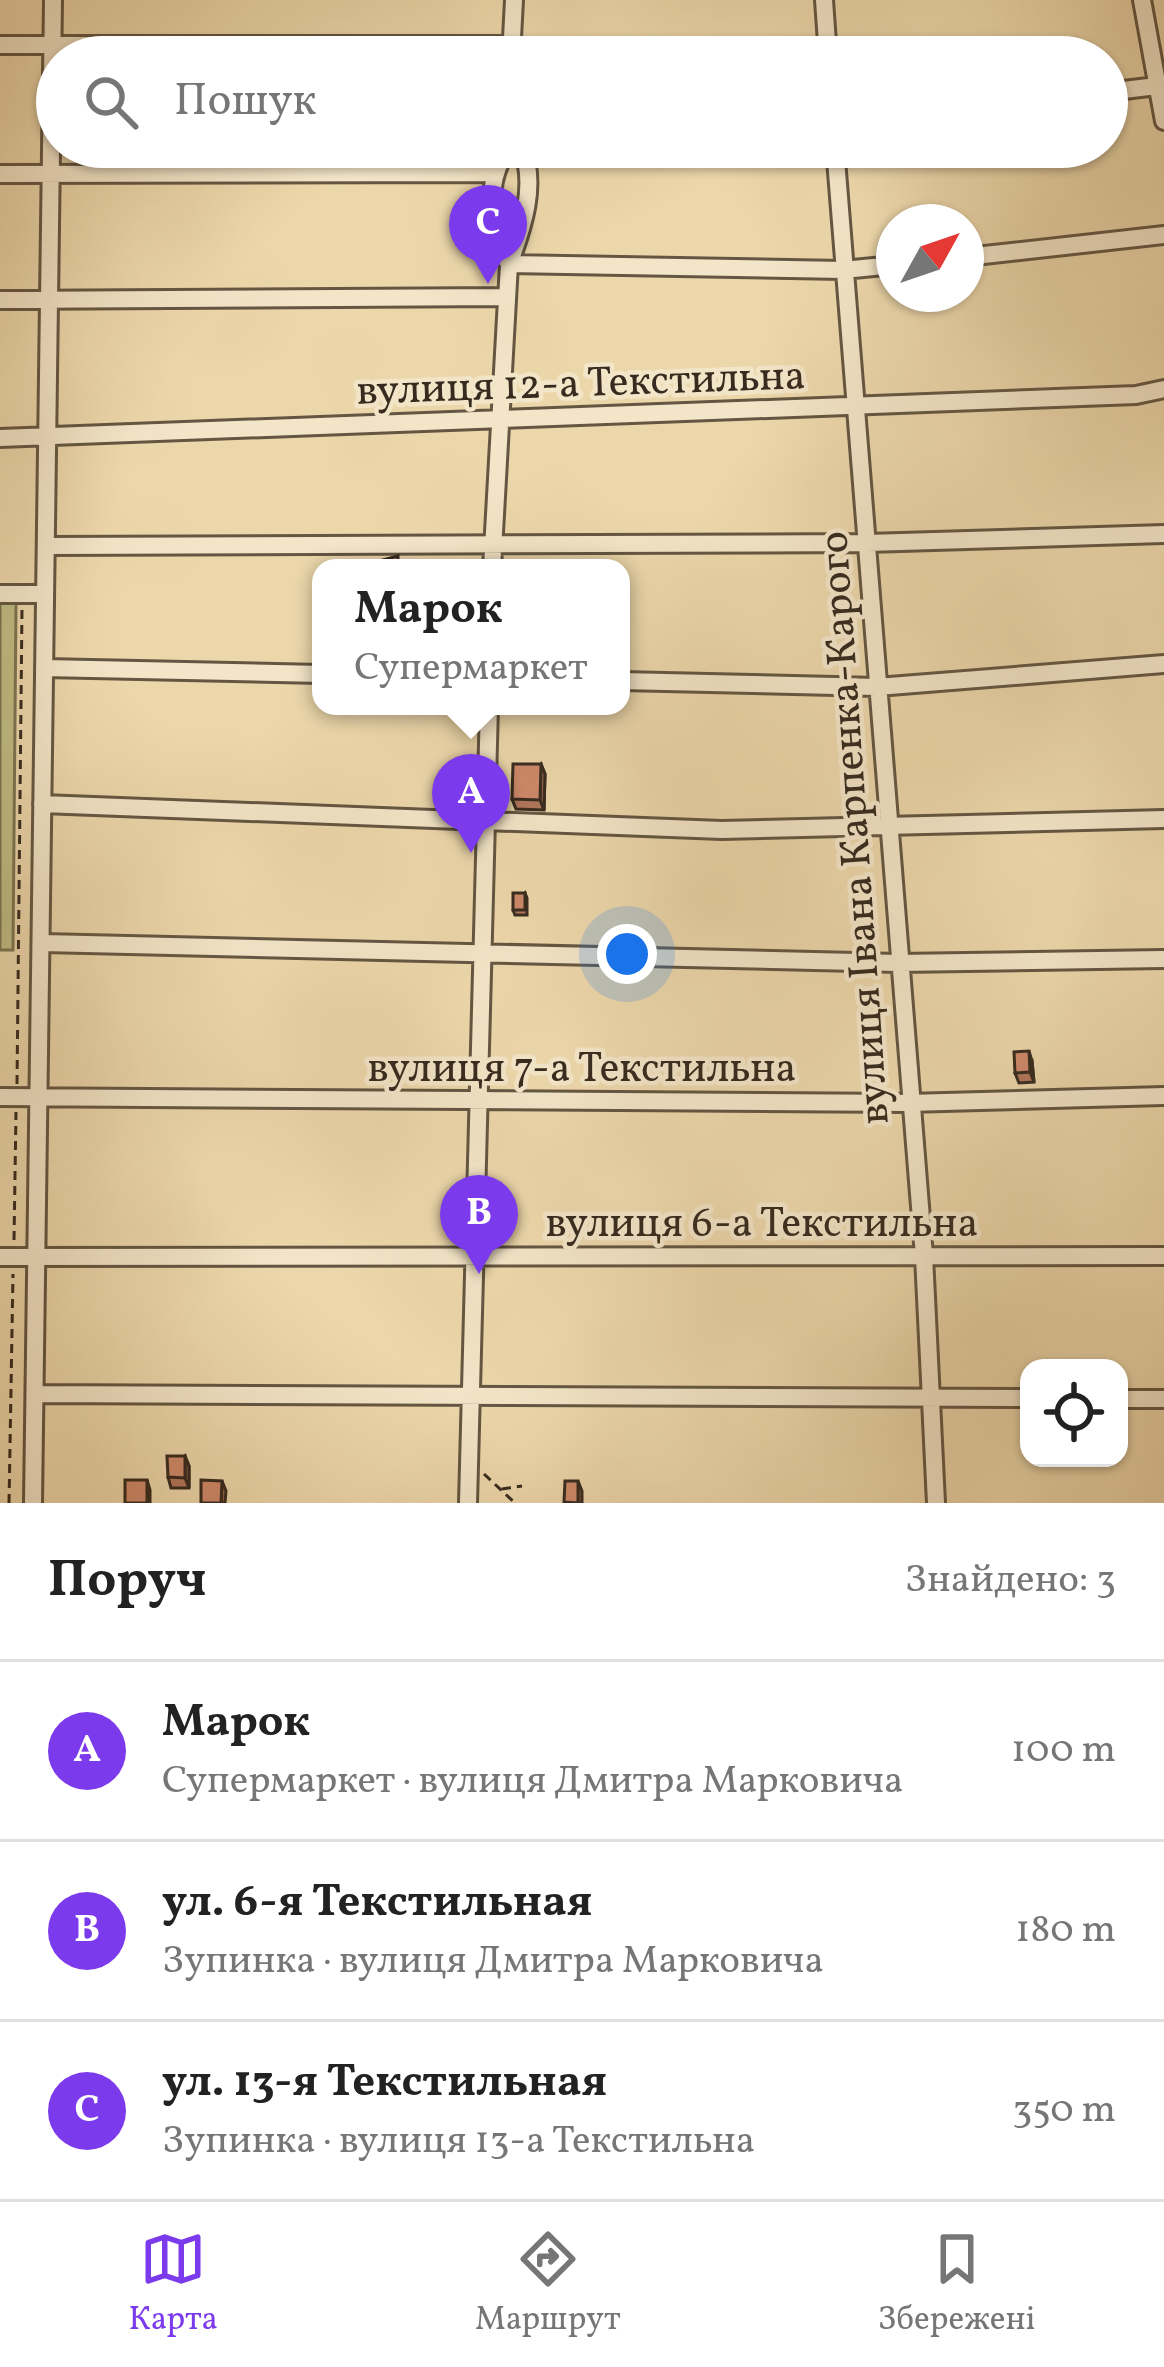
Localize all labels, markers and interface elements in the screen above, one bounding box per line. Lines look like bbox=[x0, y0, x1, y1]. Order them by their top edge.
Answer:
search box bbox=[36, 36, 1128, 168]
icon: search bbox=[78, 69, 144, 135]
text: Пошук bbox=[174, 71, 317, 134]
pin: C bbox=[449, 185, 527, 284]
north arrow bbox=[876, 204, 984, 312]
street label: вулиця 12-а Текстильна bbox=[356, 348, 807, 423]
street label: вулиця Івана Карпенка-Карого bbox=[806, 529, 907, 1126]
popup bbox=[312, 559, 630, 715]
text: Марок bbox=[354, 579, 503, 642]
text: Супермаркет bbox=[354, 642, 588, 696]
pin: A bbox=[432, 754, 510, 853]
your location bbox=[597, 924, 657, 984]
street label: вулиця 7-а Текстильна bbox=[368, 1041, 796, 1100]
pin: B bbox=[440, 1175, 518, 1274]
street label: вулиця 6-а Текстильна bbox=[546, 1196, 978, 1255]
map controls bbox=[1020, 1359, 1128, 1467]
button: locate bbox=[1020, 1359, 1128, 1467]
text: Поруч bbox=[48, 1546, 206, 1617]
text: Знайдено: 3 bbox=[905, 1554, 1116, 1608]
text: Марок bbox=[162, 1692, 310, 1755]
text: A bbox=[73, 1724, 101, 1778]
text: 100 m bbox=[1011, 1724, 1116, 1778]
text: Супермаркет · вулиця Дмитра Марковича bbox=[162, 1755, 903, 1809]
text: ул. 6-я Текстильная bbox=[162, 1872, 592, 1935]
text: B bbox=[74, 1904, 100, 1958]
text: 180 m bbox=[1015, 1904, 1116, 1958]
text: Зупинка · вулиця Дмитра Марковича bbox=[162, 1935, 824, 1989]
text: ул. 13-я Текстильная bbox=[162, 2052, 607, 2115]
text: C bbox=[74, 2084, 100, 2138]
text: 350 m bbox=[1012, 2084, 1116, 2138]
text: Зупинка · вулиця 13-а Текстильна bbox=[162, 2115, 755, 2169]
tab: Карта bbox=[128, 2226, 218, 2344]
tab: Маршрут bbox=[475, 2226, 621, 2344]
tab: Збережені bbox=[878, 2226, 1036, 2344]

